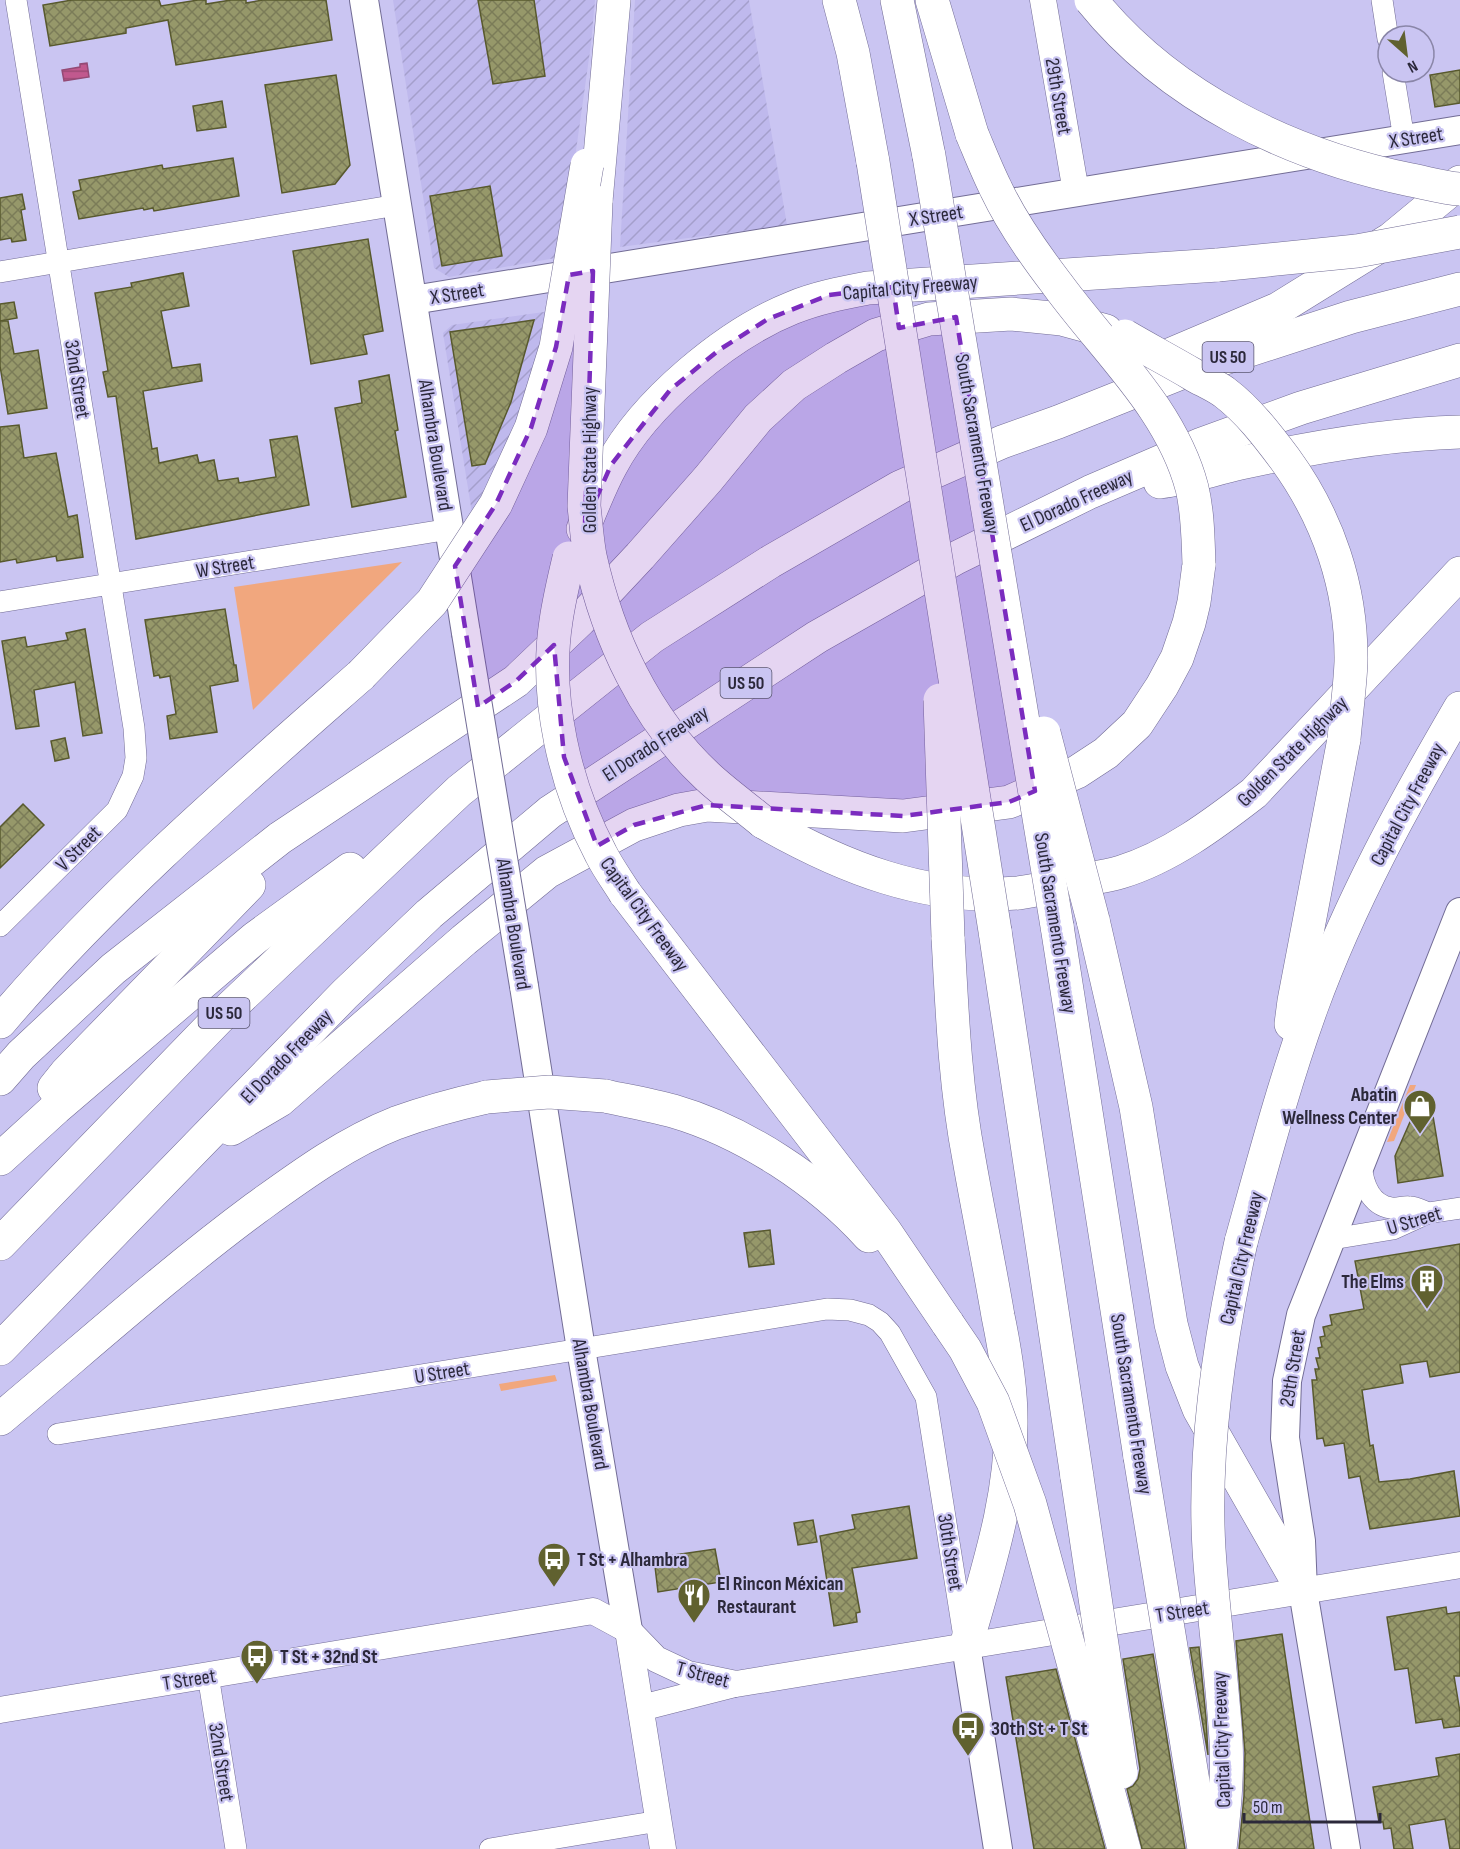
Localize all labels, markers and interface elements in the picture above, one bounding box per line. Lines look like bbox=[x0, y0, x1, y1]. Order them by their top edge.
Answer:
north arrow bbox=[1376, 24, 1436, 84]
street label: 29th Street bbox=[1039, 56, 1077, 136]
text: N bbox=[1404, 56, 1421, 76]
street label: X Street bbox=[1387, 122, 1445, 154]
street label: X Street bbox=[907, 200, 965, 232]
street label: Capital City Freeway bbox=[842, 270, 979, 306]
street label: X Street bbox=[428, 278, 486, 310]
street label: 32nd Street bbox=[59, 338, 95, 420]
road number: US 50 bbox=[1202, 342, 1254, 372]
street label: South Sacramento Freeway bbox=[949, 352, 1005, 536]
street label: Alhambra Boulevard bbox=[413, 377, 457, 512]
street label: Golden State Highway bbox=[578, 387, 602, 533]
street label: El Dorado Freeway bbox=[1016, 464, 1137, 537]
street label: W Street bbox=[194, 551, 256, 583]
road number: US 50 bbox=[720, 668, 771, 698]
street label: Golden State Highway bbox=[1233, 691, 1353, 812]
street label: El Dorado Freeway bbox=[598, 701, 713, 787]
street label: Capital City Freeway bbox=[1366, 739, 1450, 870]
street label: V Street bbox=[51, 821, 106, 876]
street label: South Sacramento Freeway bbox=[1029, 831, 1081, 1015]
street label: Capital City Freeway bbox=[595, 853, 694, 977]
street label: Alhambra Boulevard bbox=[491, 856, 535, 991]
road number: US 50 bbox=[198, 998, 250, 1028]
street label: El Dorado Freeway bbox=[236, 1004, 338, 1109]
place label: Abatin Wellness Center bbox=[1282, 1083, 1397, 1130]
shop icon: Abatin Wellness Center bbox=[1402, 1088, 1438, 1135]
street label: Capital City Freeway bbox=[1215, 1189, 1269, 1327]
street label: U Street bbox=[1384, 1201, 1444, 1241]
building icon: The Elms bbox=[1409, 1263, 1445, 1310]
place label: The Elms bbox=[1341, 1270, 1404, 1294]
street label: South Sacramento Freeway bbox=[1105, 1312, 1157, 1496]
street label: 29th Street bbox=[1275, 1328, 1311, 1408]
street label: Alhambra Boulevard bbox=[567, 1336, 613, 1471]
street label: U Street bbox=[413, 1357, 471, 1389]
street label: 30th Street bbox=[932, 1512, 968, 1592]
bus stop icon: T St + Alhambra bbox=[536, 1541, 572, 1588]
place label: T St + Alhambra bbox=[577, 1548, 687, 1572]
place label: El Rincon Méxican Restaurant bbox=[717, 1572, 843, 1619]
restaurant icon: El Rincon Méxican Restaurant bbox=[676, 1577, 712, 1624]
street label: T Street bbox=[1154, 1596, 1210, 1628]
bus stop icon: T St + 32nd St bbox=[239, 1638, 275, 1685]
place label: T St + 32nd St bbox=[280, 1645, 378, 1669]
street label: T Street bbox=[674, 1656, 732, 1693]
street label: T Street bbox=[161, 1664, 217, 1696]
street label: Capital City Freeway bbox=[1208, 1672, 1236, 1808]
bus stop icon: 30th St + T St bbox=[950, 1710, 986, 1757]
place label: 30th St + T St bbox=[991, 1717, 1088, 1741]
street label: 32nd Street bbox=[203, 1721, 239, 1803]
scale bar bbox=[1244, 1786, 1380, 1824]
text: 50 m bbox=[1253, 1797, 1283, 1818]

